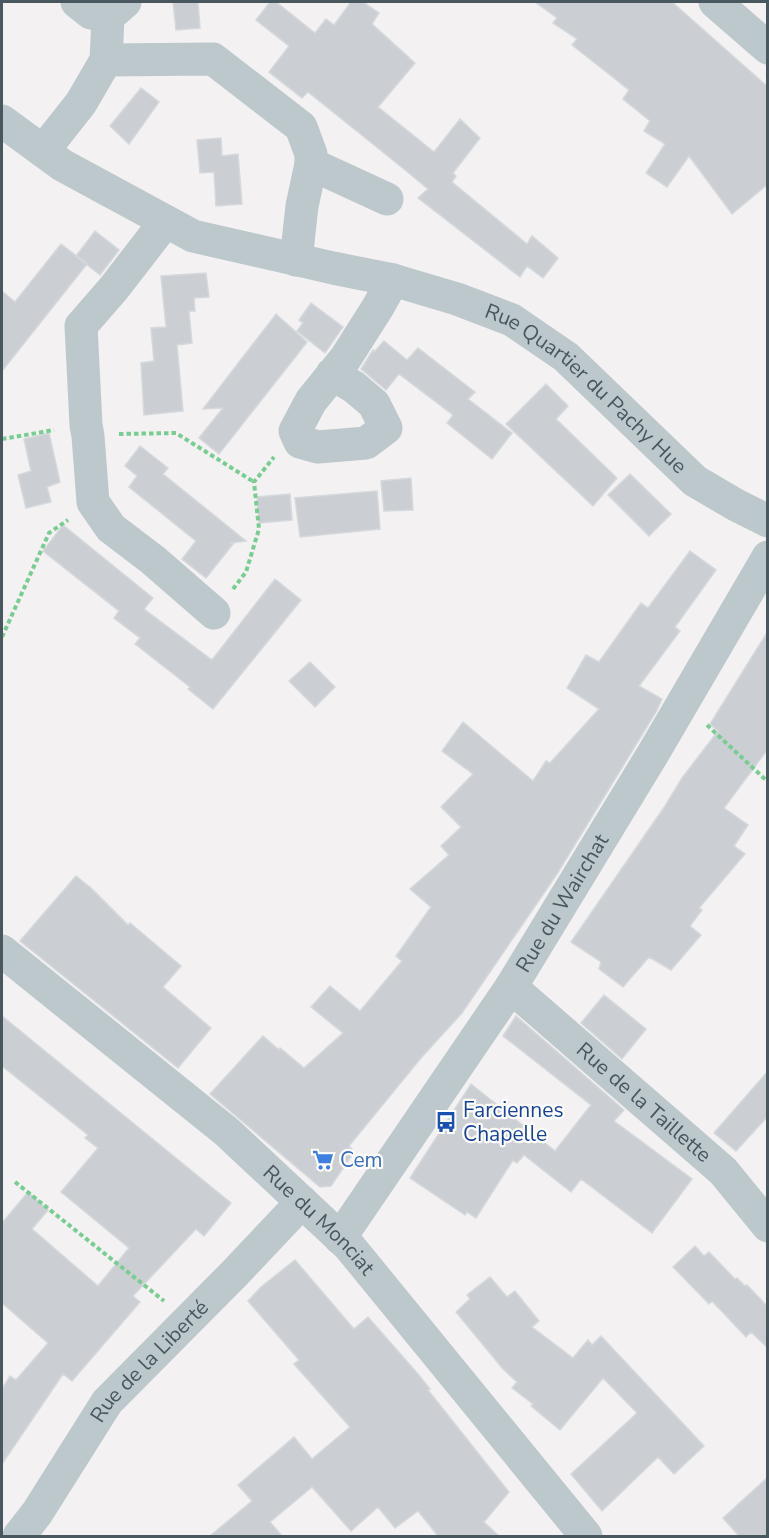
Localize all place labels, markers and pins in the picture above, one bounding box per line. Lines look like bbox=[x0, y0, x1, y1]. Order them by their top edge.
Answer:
place label: Farciennes Chapelle bbox=[463, 1096, 564, 1148]
bus stop icon: Farciennes Chapelle bbox=[434, 1110, 458, 1134]
place label: Cem bbox=[340, 1146, 383, 1174]
supermarket icon: Cem bbox=[311, 1148, 335, 1172]

